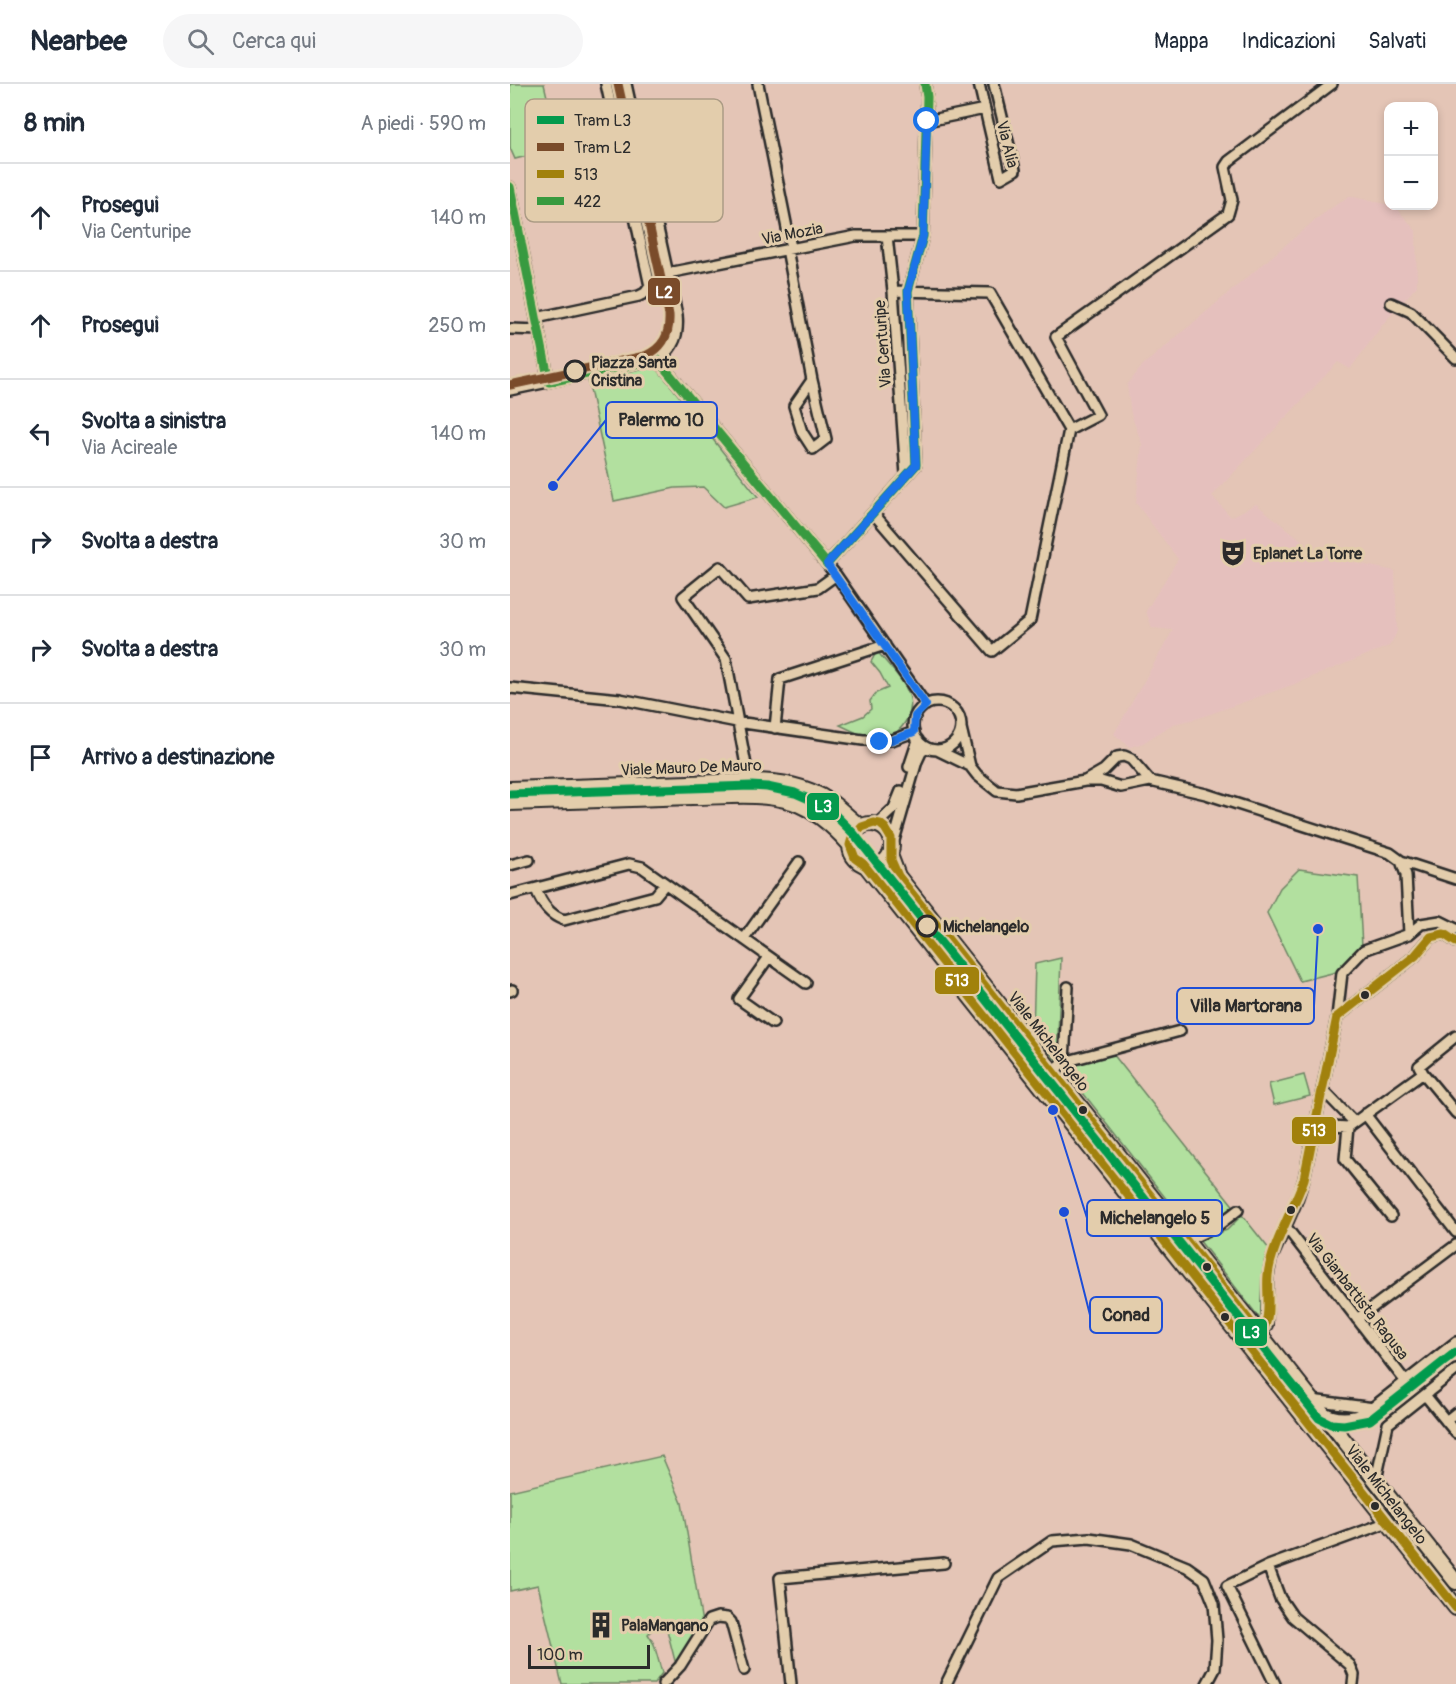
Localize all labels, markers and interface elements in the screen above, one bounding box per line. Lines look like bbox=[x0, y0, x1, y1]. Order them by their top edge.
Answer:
search box bbox=[163, 14, 583, 68]
text: Nearbee bbox=[30, 24, 127, 59]
icon: search bbox=[184, 25, 217, 58]
text: Cerca qui bbox=[232, 27, 316, 55]
text: Mappa bbox=[1154, 28, 1209, 55]
text: Indicazioni bbox=[1242, 28, 1335, 55]
text: Salvati bbox=[1368, 28, 1426, 55]
legend bbox=[525, 99, 723, 222]
map controls bbox=[1384, 102, 1438, 210]
button: + bbox=[1384, 102, 1438, 156]
text: 8 min bbox=[24, 107, 85, 139]
route start bbox=[913, 107, 939, 133]
text: A piedi · 590 m bbox=[360, 111, 486, 136]
text: Tram L3 bbox=[574, 111, 631, 131]
street label: Via Alia bbox=[992, 119, 1023, 170]
text: Tram L2 bbox=[574, 138, 631, 158]
button: − bbox=[1384, 156, 1438, 210]
text: 513 bbox=[574, 165, 598, 185]
text: Prosegui bbox=[81, 191, 159, 219]
text: 422 bbox=[574, 192, 601, 212]
icon: ahead bbox=[24, 201, 57, 234]
text: 140 m bbox=[431, 205, 486, 230]
street label: Via Mozia bbox=[760, 218, 825, 250]
text: Via Centuripe bbox=[81, 219, 191, 244]
line badge: L2 bbox=[647, 277, 681, 306]
text: L2 bbox=[655, 283, 673, 303]
street label: Via Centuripe bbox=[870, 299, 896, 389]
icon: ahead bbox=[24, 309, 57, 342]
text: Prosegui bbox=[81, 311, 159, 339]
text: 250 m bbox=[428, 313, 486, 338]
place label: Piazza Santa Cristina bbox=[591, 353, 677, 391]
marker: Piazza Santa Cristina bbox=[564, 360, 586, 382]
callout: Palermo 10 bbox=[606, 402, 717, 438]
text: Svolta a sinistra bbox=[81, 407, 226, 435]
text: Palermo 10 bbox=[618, 409, 704, 432]
icon: left bbox=[24, 417, 57, 450]
text: 140 m bbox=[431, 421, 486, 446]
text: Via Acireale bbox=[81, 435, 177, 460]
icon: right bbox=[24, 525, 57, 558]
text: Svolta a destra bbox=[81, 527, 218, 555]
text: 30 m bbox=[439, 529, 486, 554]
theatre icon: Eplanet La Torre bbox=[1218, 538, 1248, 568]
place label: Eplanet La Torre bbox=[1253, 544, 1363, 564]
icon: right bbox=[24, 633, 57, 666]
text: Svolta a destra bbox=[81, 635, 218, 663]
text: 30 m bbox=[439, 637, 486, 662]
route end bbox=[866, 728, 892, 754]
icon: arrive bbox=[24, 741, 57, 774]
text: Arrivo a destinazione bbox=[81, 743, 274, 771]
street label: Viale Mauro De Mauro bbox=[620, 756, 762, 780]
line badge: L3 bbox=[806, 792, 840, 821]
text: L3 bbox=[814, 797, 832, 817]
marker: Michelangelo bbox=[916, 915, 938, 937]
place label: Michelangelo bbox=[943, 917, 1029, 937]
line badge: 513 bbox=[934, 966, 980, 995]
text: 513 bbox=[945, 971, 969, 991]
street label: Viale Michelangelo bbox=[1003, 988, 1094, 1096]
callout: Villa Martorana bbox=[1177, 988, 1314, 1024]
unlabelled marker bbox=[1359, 989, 1371, 1001]
text: Villa Martorana bbox=[1190, 995, 1303, 1018]
unlabelled marker bbox=[1077, 1104, 1089, 1116]
line badge: 513 bbox=[1291, 1116, 1337, 1145]
text: 513 bbox=[1302, 1121, 1326, 1141]
callout: Michelangelo 5 bbox=[1087, 1200, 1222, 1236]
unlabelled marker bbox=[1285, 1204, 1297, 1216]
text: Michelangelo 5 bbox=[1100, 1207, 1210, 1230]
street label: Via Gianbattista Ragusa bbox=[1302, 1229, 1413, 1364]
unlabelled marker bbox=[1201, 1261, 1213, 1273]
callout: Conad bbox=[1090, 1297, 1162, 1333]
text: Conad bbox=[1102, 1304, 1150, 1327]
unlabelled marker bbox=[1219, 1311, 1231, 1323]
line badge: L3 bbox=[1234, 1318, 1268, 1347]
text: L3 bbox=[1242, 1323, 1260, 1343]
street label: Viale Michelangelo bbox=[1341, 1441, 1432, 1549]
unlabelled marker bbox=[1369, 1500, 1381, 1512]
building icon: PalaMangano bbox=[586, 1610, 616, 1640]
place label: PalaMangano bbox=[621, 1616, 709, 1636]
scale bar bbox=[528, 1642, 650, 1670]
text: 100 m bbox=[537, 1645, 583, 1665]

